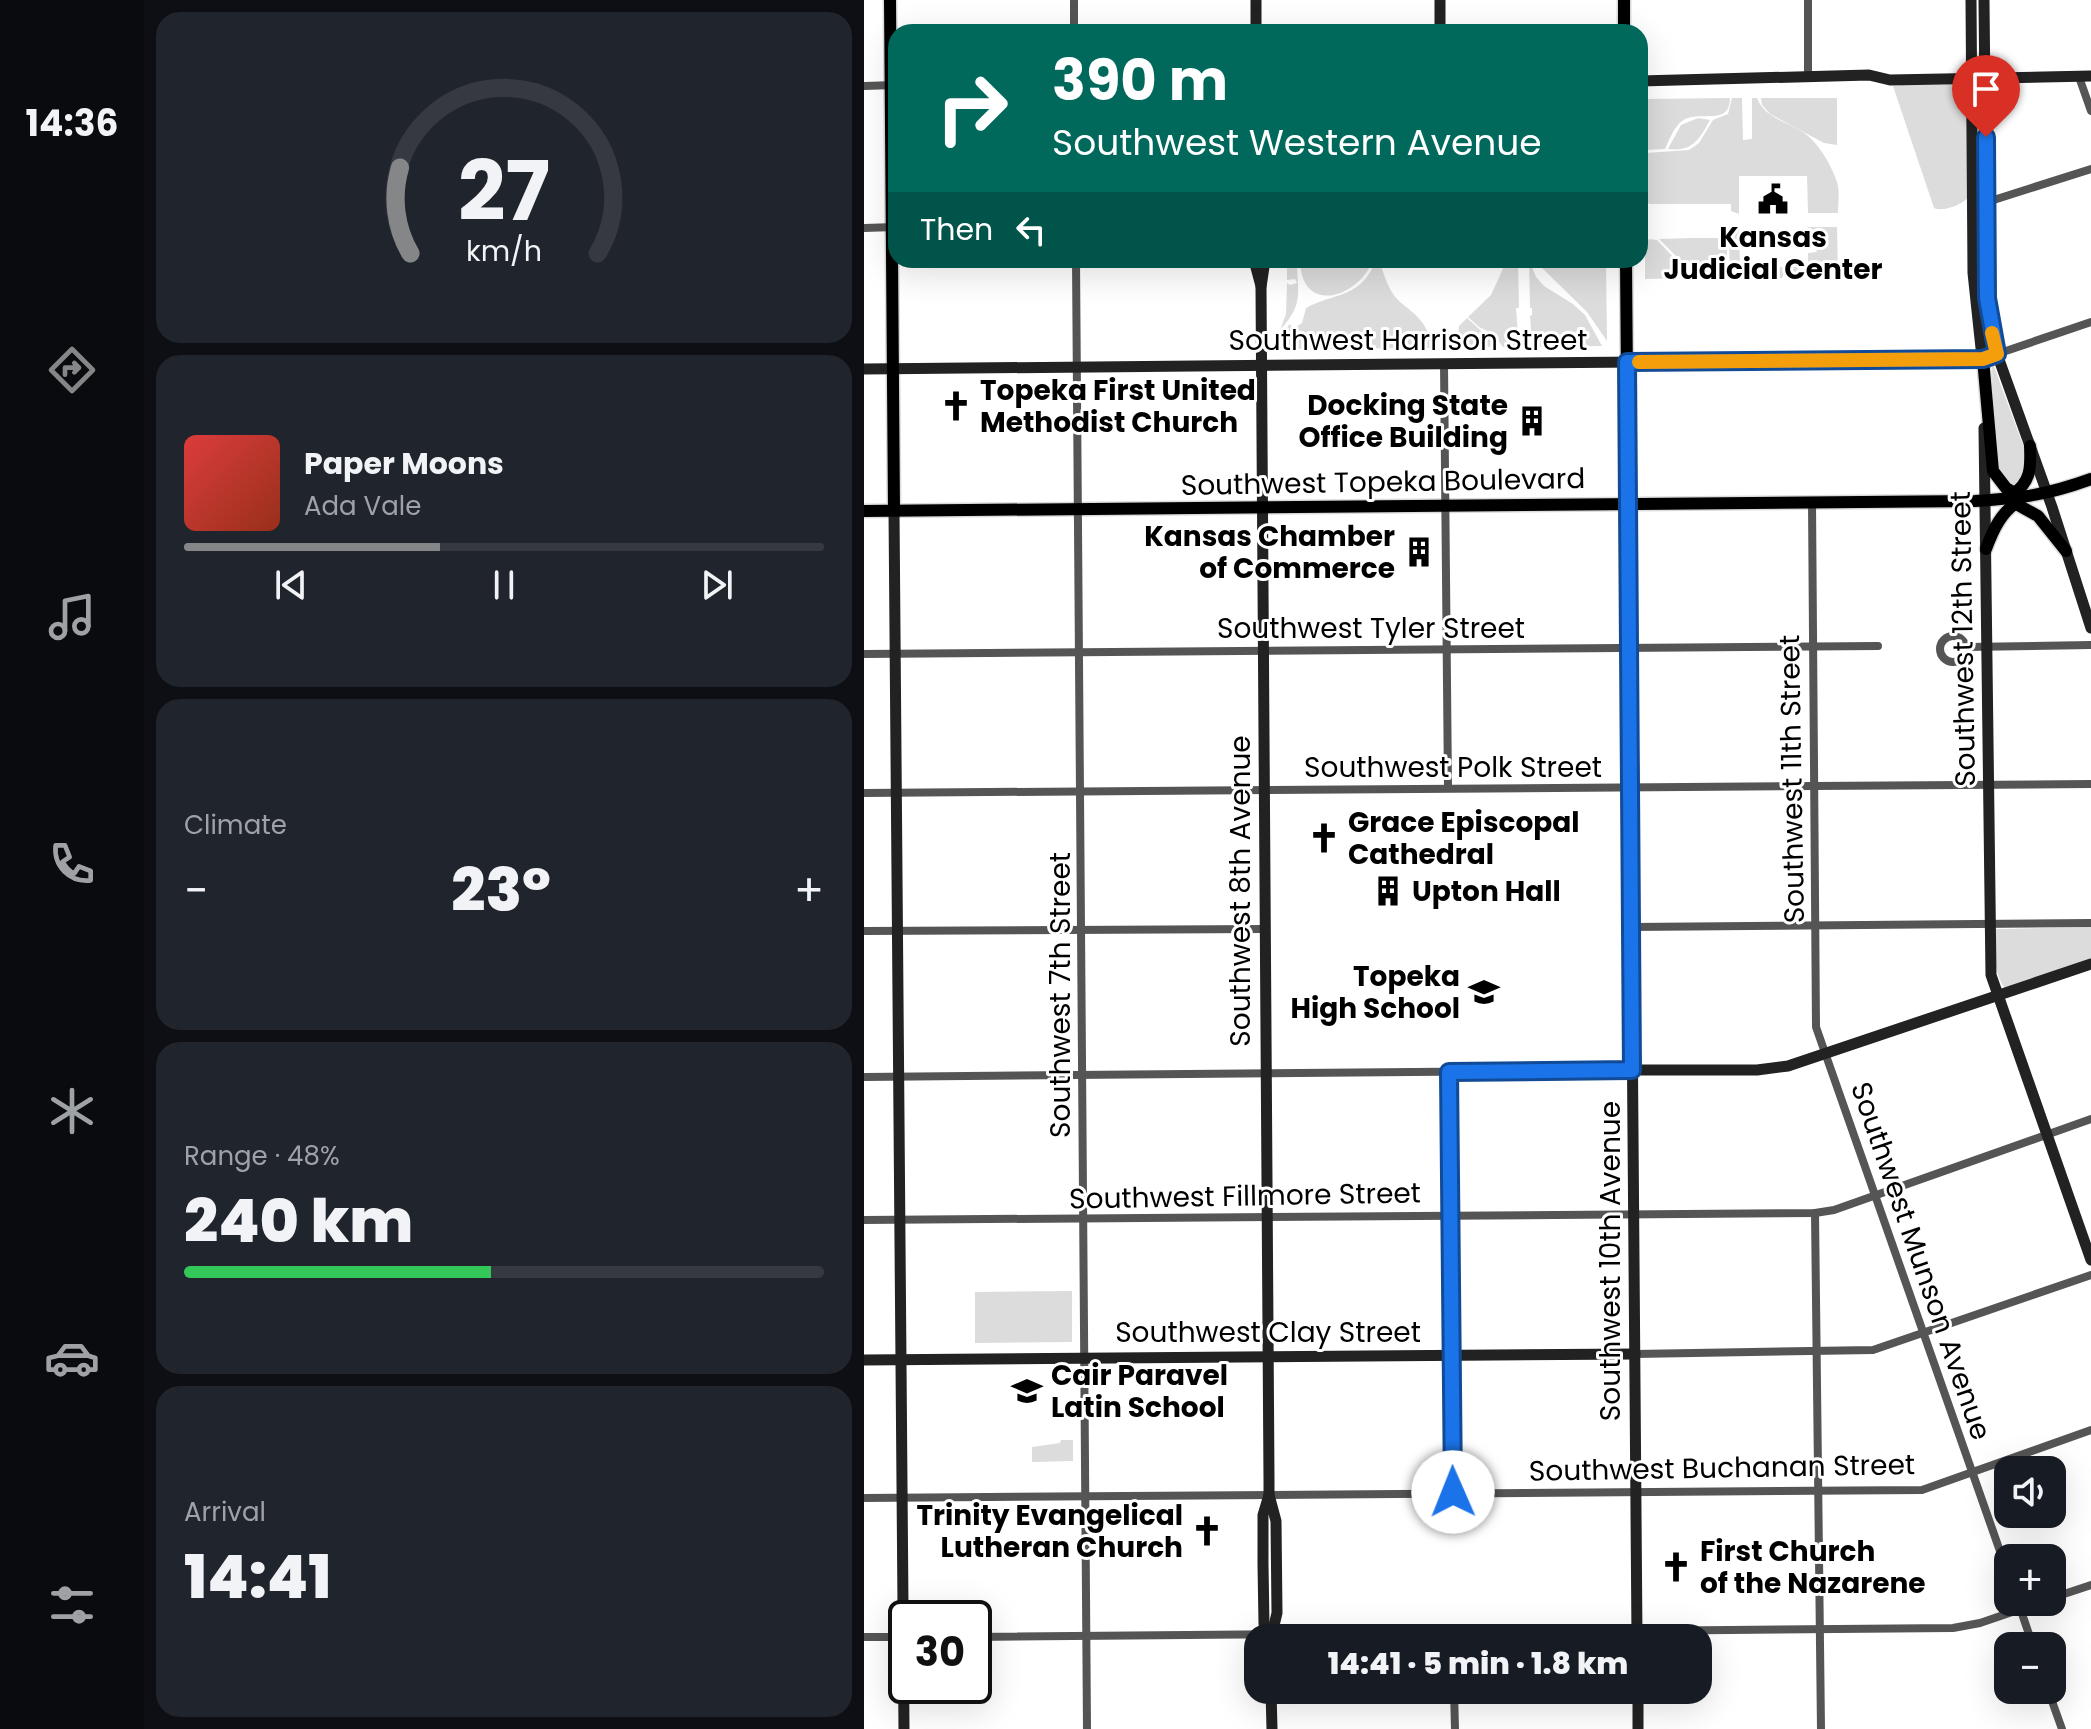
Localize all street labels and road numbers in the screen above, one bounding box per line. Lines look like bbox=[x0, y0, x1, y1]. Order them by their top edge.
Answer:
street label: Southwest Harrison Street bbox=[1229, 321, 1588, 360]
street label: Southwest Topeka Boulevard bbox=[1180, 459, 1586, 505]
street label: Southwest 12th Street bbox=[1941, 491, 1985, 787]
street label: Southwest Tyler Street bbox=[1217, 609, 1525, 648]
street label: Southwest 11th Street bbox=[1770, 634, 1814, 924]
street label: Southwest 8th Avenue bbox=[1221, 735, 1260, 1047]
street label: Southwest Polk Street bbox=[1304, 748, 1602, 787]
street label: Southwest 7th Street bbox=[1041, 852, 1080, 1138]
street label: Southwest Munson Avenue bbox=[1841, 1077, 2001, 1445]
street label: Southwest 10th Avenue bbox=[1591, 1101, 1630, 1421]
street label: Southwest Fillmore Street bbox=[1069, 1173, 1421, 1219]
street label: Southwest Clay Street bbox=[1115, 1313, 1421, 1352]
street label: Southwest Buchanan Street bbox=[1529, 1445, 1915, 1491]

